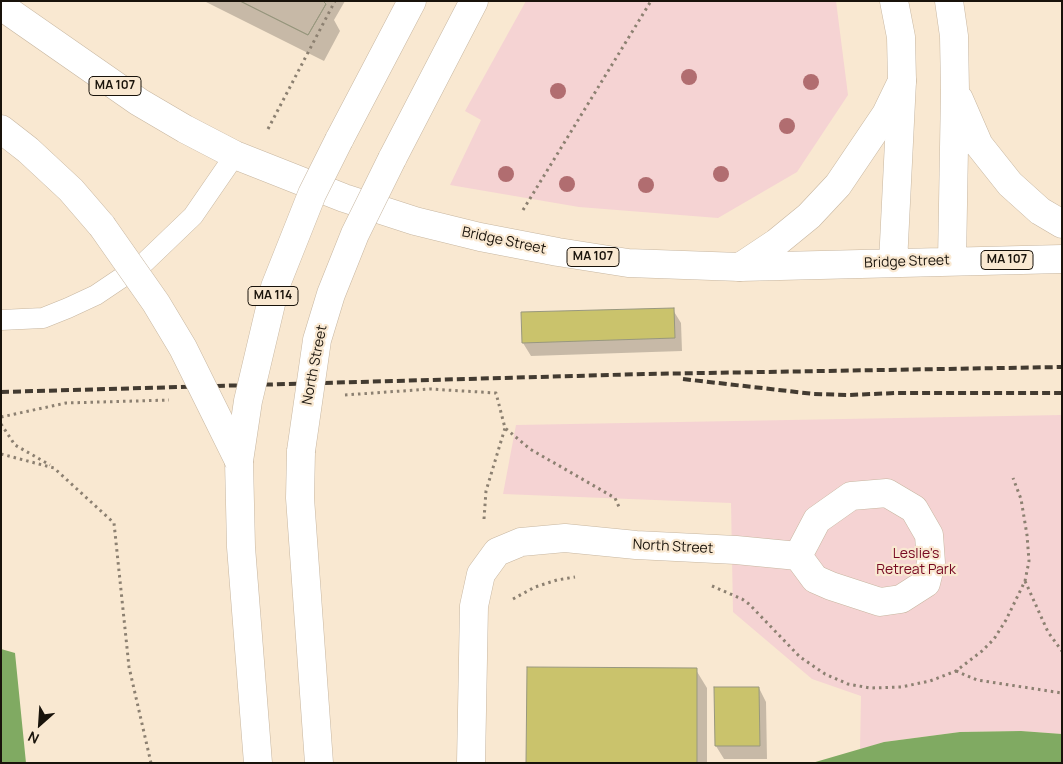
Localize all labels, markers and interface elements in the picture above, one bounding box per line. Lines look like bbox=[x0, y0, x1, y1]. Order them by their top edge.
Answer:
road number: MA 107 bbox=[89, 76, 141, 95]
street label: Bridge Street bbox=[460, 224, 548, 258]
road number: MA 107 bbox=[567, 248, 619, 266]
road number: MA 107 bbox=[981, 250, 1033, 270]
street label: Bridge Street bbox=[864, 252, 950, 272]
road number: MA 114 bbox=[248, 286, 298, 306]
street label: North Street bbox=[299, 324, 331, 406]
street label: North Street bbox=[632, 536, 714, 558]
park label: Leslie's Retreat Park bbox=[876, 546, 956, 578]
north arrow bbox=[15, 699, 65, 749]
text: N bbox=[25, 727, 42, 749]

